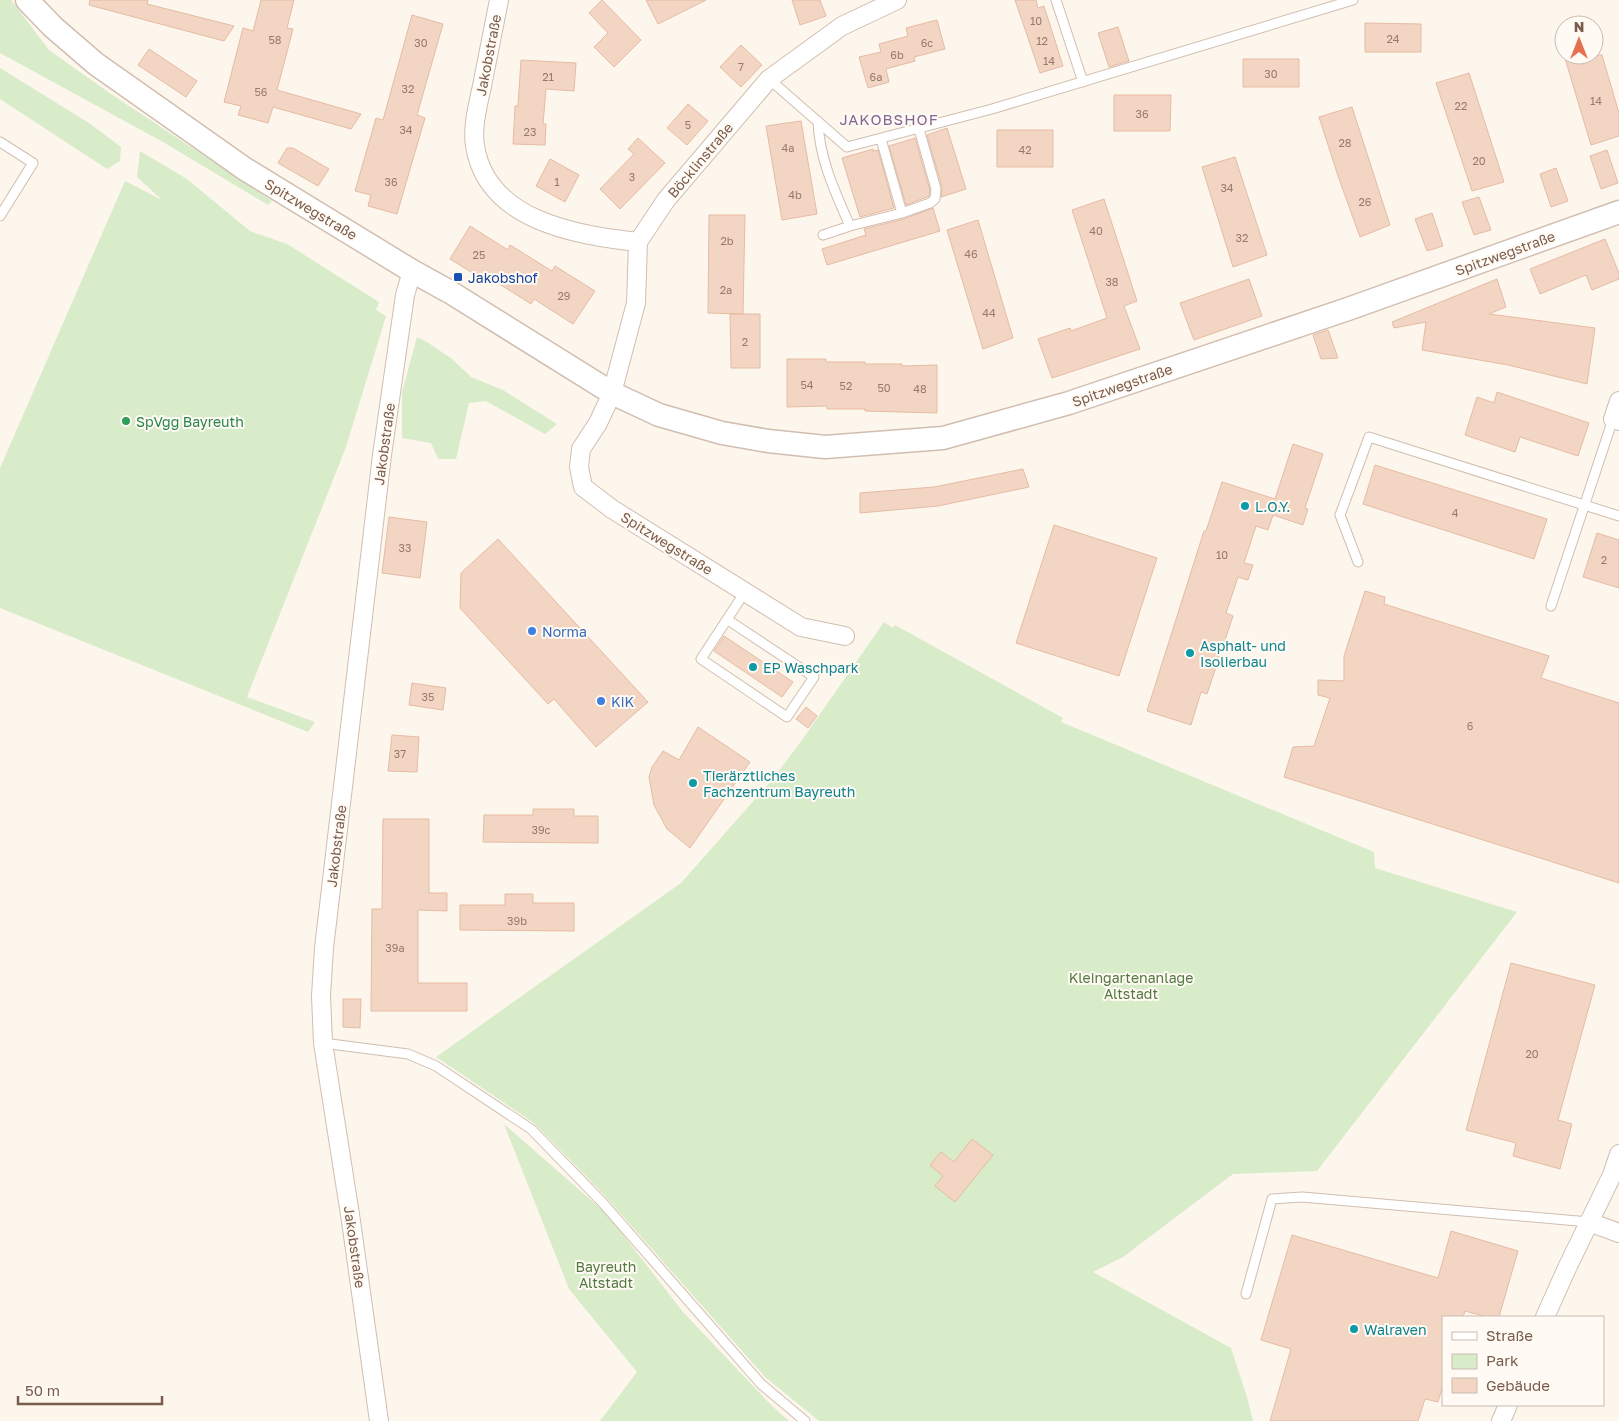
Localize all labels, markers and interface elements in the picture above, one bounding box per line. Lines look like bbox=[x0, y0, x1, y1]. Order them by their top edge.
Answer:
street label: Jakobstraße bbox=[472, 13, 504, 97]
house number: 10 bbox=[1030, 14, 1042, 27]
north arrow bbox=[1554, 15, 1604, 65]
text: N bbox=[1574, 18, 1584, 35]
house number: 24 bbox=[1386, 32, 1400, 45]
house number: 58 bbox=[268, 33, 282, 46]
house number: 12 bbox=[1036, 34, 1048, 47]
house number: 30 bbox=[414, 36, 428, 49]
house number: 6c bbox=[921, 36, 933, 49]
house number: 6b bbox=[890, 48, 904, 61]
house number: 14 bbox=[1043, 54, 1055, 67]
house number: 7 bbox=[738, 60, 744, 73]
house number: 30 bbox=[1264, 67, 1278, 80]
house number: 21 bbox=[542, 70, 554, 83]
house number: 6a bbox=[870, 70, 882, 83]
house number: 32 bbox=[402, 82, 414, 95]
house number: 56 bbox=[254, 85, 268, 98]
house number: 14 bbox=[1590, 94, 1602, 107]
house number: 22 bbox=[1455, 99, 1467, 112]
house number: 36 bbox=[1135, 107, 1149, 120]
district label: JAKOBSHOF bbox=[839, 110, 939, 128]
house number: 5 bbox=[685, 118, 691, 131]
street label: Böcklinstraße bbox=[664, 119, 736, 201]
house number: 34 bbox=[399, 123, 413, 136]
house number: 23 bbox=[524, 125, 536, 138]
house number: 28 bbox=[1338, 136, 1352, 149]
house number: 4a bbox=[782, 141, 794, 154]
house number: 42 bbox=[1018, 143, 1032, 156]
house number: 20 bbox=[1472, 154, 1486, 167]
house number: 3 bbox=[629, 170, 635, 183]
street label: Spitzwegstraße bbox=[262, 175, 360, 243]
house number: 36 bbox=[384, 175, 398, 188]
house number: 1 bbox=[554, 175, 560, 188]
house number: 34 bbox=[1220, 181, 1234, 194]
house number: 4b bbox=[788, 188, 802, 201]
house number: 26 bbox=[1358, 195, 1372, 208]
house number: 40 bbox=[1089, 224, 1103, 237]
street label: Spitzwegstraße bbox=[1453, 227, 1557, 279]
house number: 32 bbox=[1236, 231, 1248, 244]
house number: 2b bbox=[720, 234, 734, 247]
house number: 46 bbox=[964, 247, 978, 260]
house number: 25 bbox=[473, 248, 485, 261]
place label: Jakobshof bbox=[468, 269, 538, 286]
marker: Jakobshof bbox=[452, 271, 464, 283]
house number: 38 bbox=[1105, 275, 1119, 288]
house number: 2a bbox=[720, 283, 732, 296]
house number: 29 bbox=[557, 289, 571, 302]
house number: 44 bbox=[982, 306, 996, 319]
house number: 2 bbox=[742, 335, 748, 348]
street label: Spitzwegstraße bbox=[1070, 360, 1174, 410]
house number: 54 bbox=[800, 378, 814, 391]
house number: 52 bbox=[840, 379, 852, 392]
house number: 50 bbox=[877, 381, 891, 394]
house number: 48 bbox=[913, 382, 927, 395]
street label: Jakobstraße bbox=[370, 402, 398, 486]
place label: SpVgg Bayreuth bbox=[136, 413, 244, 430]
marker: SpVgg Bayreuth bbox=[120, 415, 132, 427]
place label: L.O.Y. bbox=[1255, 498, 1291, 515]
marker: L.O.Y. bbox=[1239, 500, 1251, 512]
house number: 4 bbox=[1452, 506, 1459, 519]
street label: Spitzwegstraße bbox=[618, 508, 716, 578]
house number: 33 bbox=[399, 541, 411, 554]
house number: 10 bbox=[1216, 548, 1228, 561]
house number: 2 bbox=[1601, 553, 1607, 566]
place label: Norma bbox=[542, 623, 587, 640]
marker: Norma bbox=[526, 625, 538, 637]
place label: Asphalt- und Isolierbau bbox=[1200, 637, 1286, 670]
marker: Asphalt- und Isolierbau bbox=[1184, 647, 1196, 659]
place label: EP Waschpark bbox=[763, 659, 859, 676]
marker: EP Waschpark bbox=[747, 661, 759, 673]
house number: 35 bbox=[422, 690, 434, 703]
place label: KiK bbox=[611, 693, 634, 710]
marker: KiK bbox=[595, 695, 607, 707]
house number: 6 bbox=[1467, 719, 1474, 732]
house number: 37 bbox=[394, 747, 406, 760]
place label: Tierärztliches Fachzentrum Bayreuth bbox=[703, 767, 855, 800]
marker: Tierärztliches Fachzentrum Bayreuth bbox=[687, 777, 699, 789]
street label: Jakobstraße bbox=[323, 804, 349, 888]
house number: 39c bbox=[531, 823, 551, 836]
house number: 39b bbox=[507, 914, 527, 927]
house number: 39a bbox=[385, 941, 405, 954]
park label: Kleingartenanlage Altstadt bbox=[1069, 969, 1193, 1002]
house number: 20 bbox=[1525, 1047, 1539, 1060]
street label: Jakobstraße bbox=[341, 1205, 369, 1289]
park label: Bayreuth Altstadt bbox=[576, 1258, 636, 1291]
legend bbox=[1442, 1316, 1604, 1406]
place label: Walraven bbox=[1364, 1321, 1427, 1338]
marker: Walraven bbox=[1348, 1323, 1360, 1335]
text: Straße bbox=[1486, 1326, 1533, 1344]
text: Park bbox=[1486, 1351, 1519, 1369]
scale bar bbox=[18, 1374, 161, 1406]
text: Gebäude bbox=[1486, 1376, 1550, 1394]
text: 50 m bbox=[25, 1381, 60, 1399]

